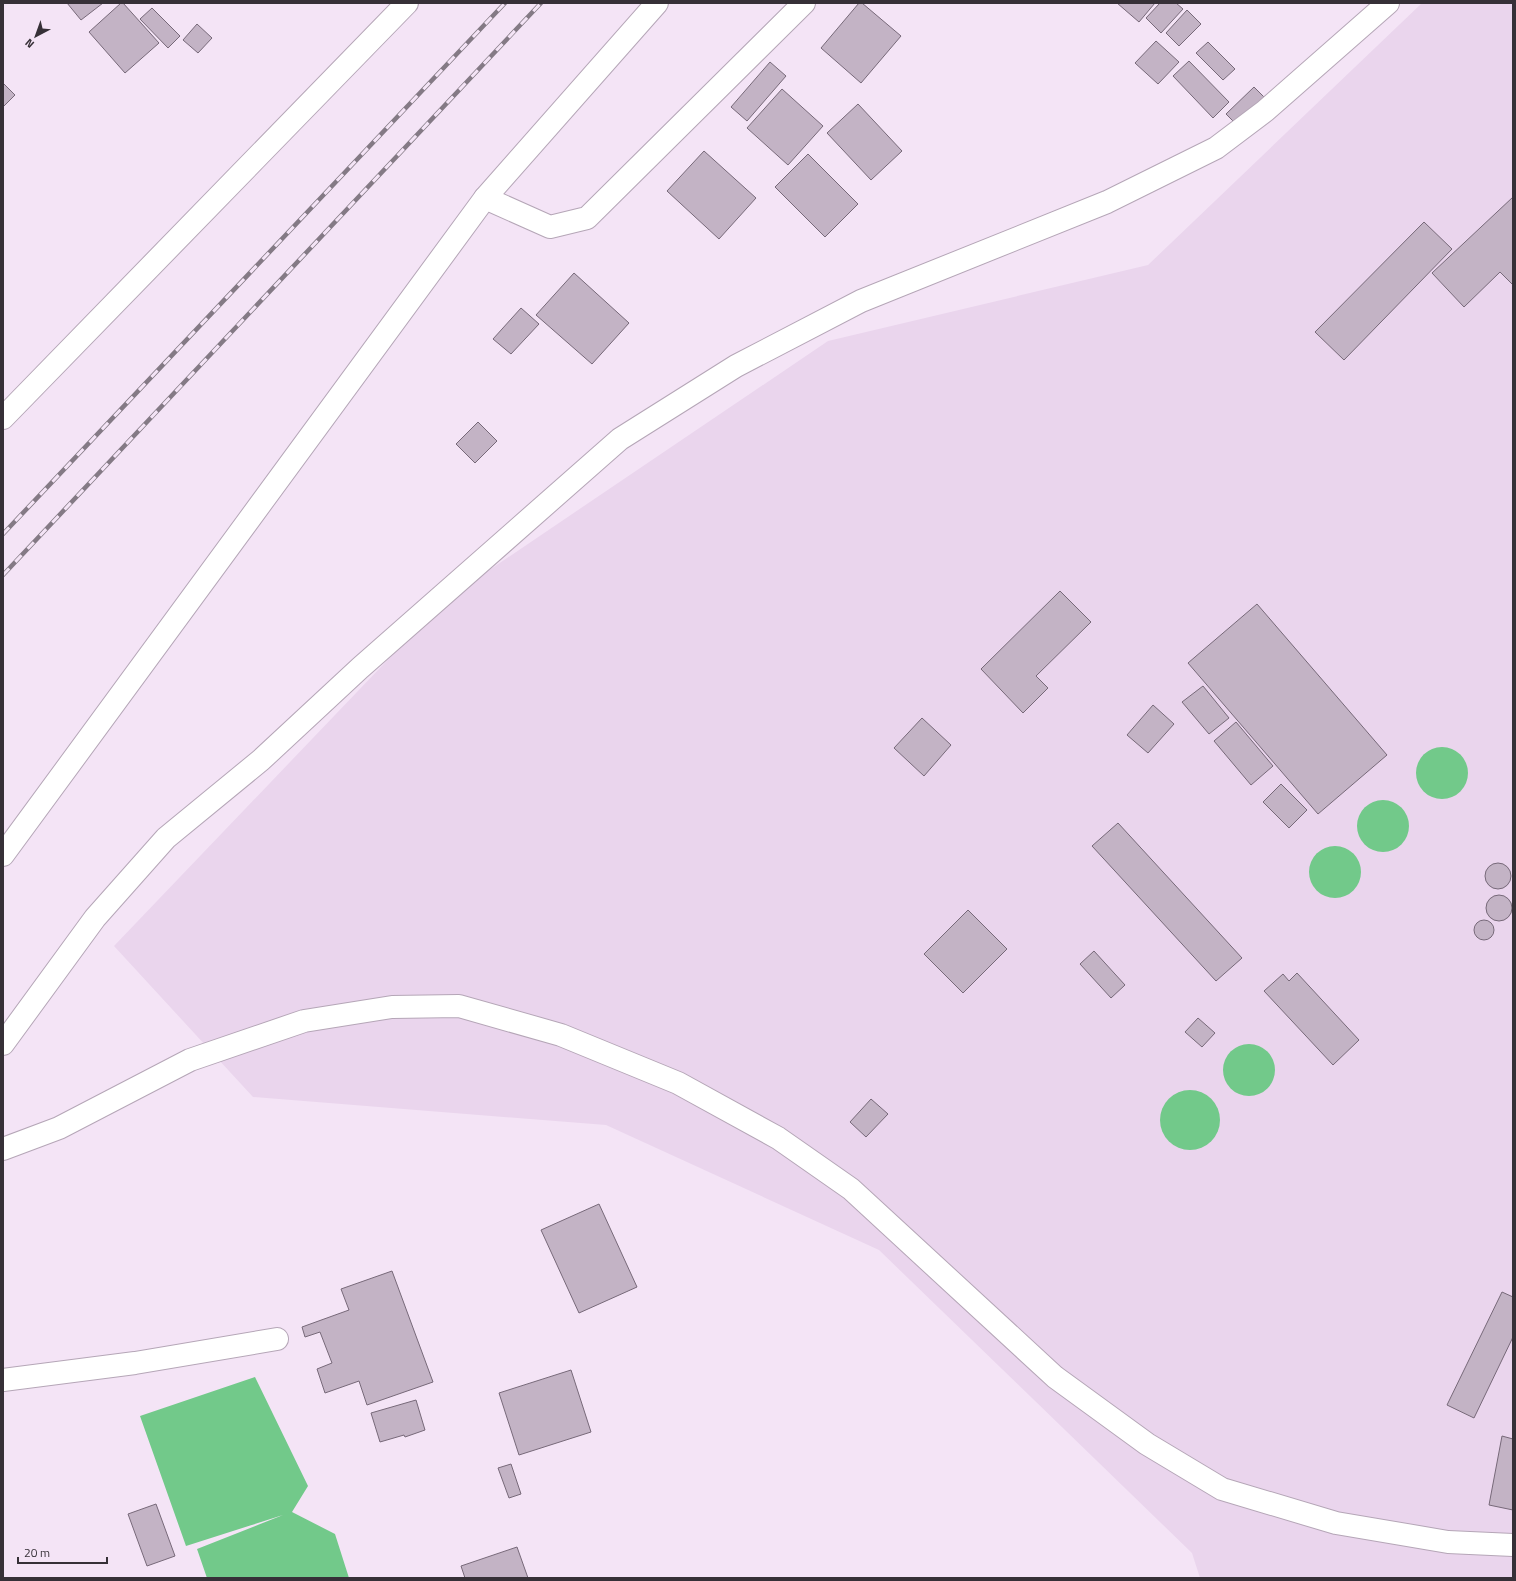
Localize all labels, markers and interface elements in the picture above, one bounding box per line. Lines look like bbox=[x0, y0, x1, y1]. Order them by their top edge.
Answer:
north arrow bbox=[16, 16, 56, 56]
text: N bbox=[21, 35, 38, 52]
scale bar bbox=[18, 1539, 107, 1565]
text: 20 m bbox=[24, 1543, 50, 1562]

